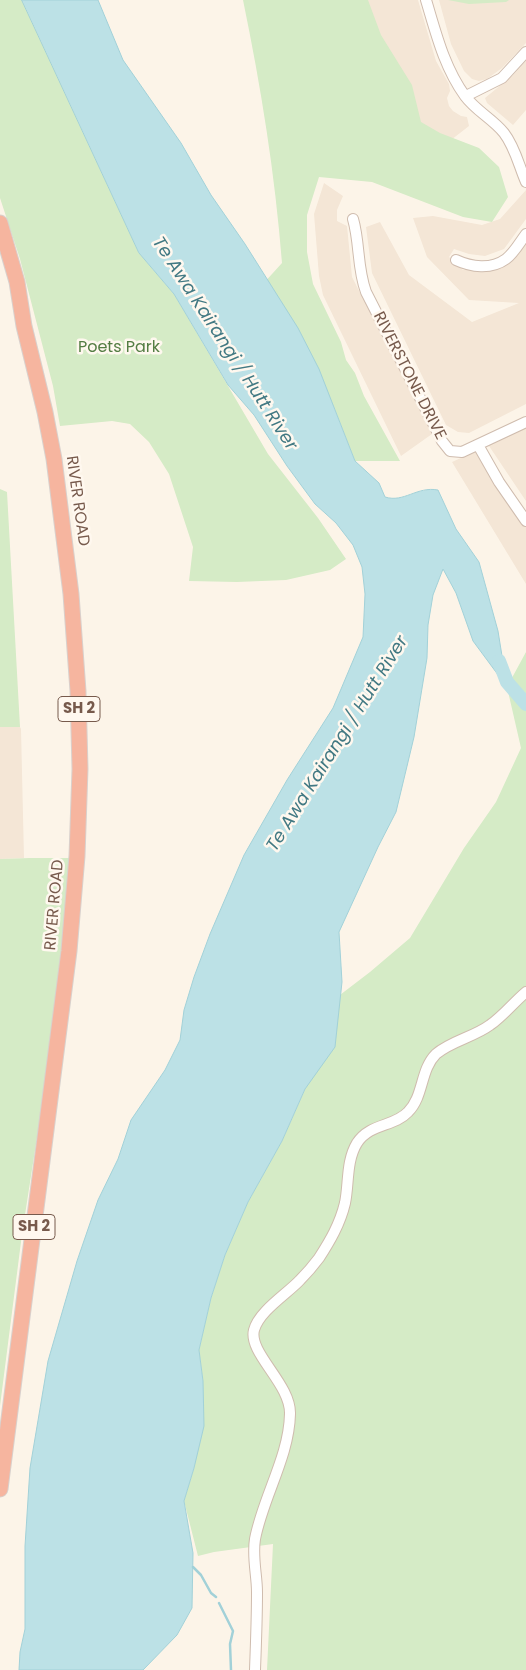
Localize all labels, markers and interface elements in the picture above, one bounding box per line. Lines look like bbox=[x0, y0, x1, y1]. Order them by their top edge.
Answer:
water label: Te Awa Kairangi / Hutt River bbox=[147, 233, 301, 455]
street label: RIVERSTONE DRIVE bbox=[368, 309, 450, 443]
park label: Poets Park bbox=[78, 338, 160, 358]
street label: RIVER ROAD bbox=[61, 455, 93, 547]
water label: Te Awa Kairangi / Hutt River bbox=[263, 632, 413, 856]
road number: SH 2 bbox=[58, 696, 100, 722]
street label: RIVER ROAD bbox=[41, 859, 69, 951]
road number: SH 2 bbox=[13, 1214, 55, 1240]

